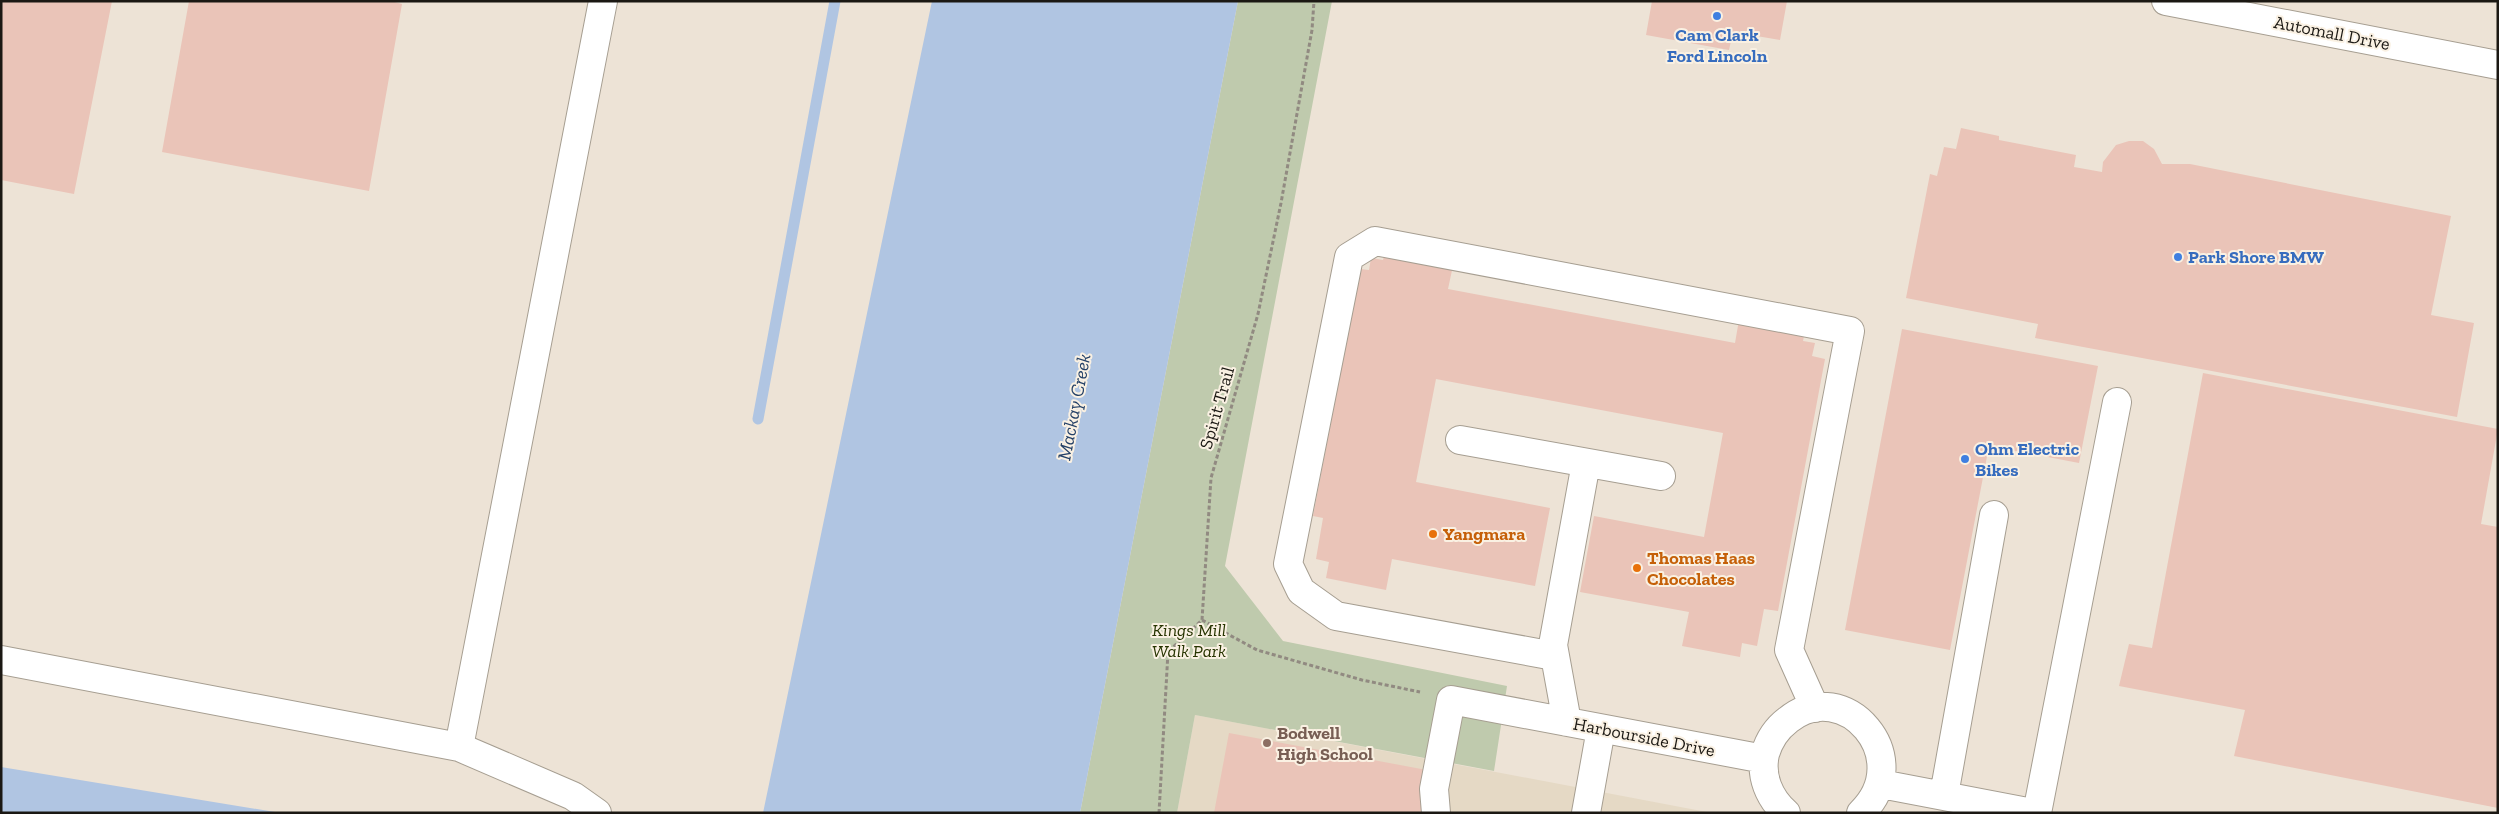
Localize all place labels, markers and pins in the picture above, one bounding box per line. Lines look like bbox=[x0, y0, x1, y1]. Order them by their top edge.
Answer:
marker: Cam Clark Ford Lincoln bbox=[1711, 10, 1723, 22]
place label: Cam Clark Ford Lincoln bbox=[1667, 24, 1768, 67]
place label: Park Shore BMW bbox=[2188, 246, 2324, 268]
marker: Park Shore BMW bbox=[2172, 251, 2184, 263]
place label: Ohm Electric Bikes bbox=[1975, 438, 2080, 481]
marker: Ohm Electric Bikes bbox=[1959, 453, 1971, 465]
place label: Yangmara bbox=[1443, 523, 1525, 545]
marker: Yangmara bbox=[1427, 528, 1439, 540]
place label: Thomas Haas Chocolates bbox=[1647, 547, 1755, 590]
marker: Thomas Haas Chocolates bbox=[1631, 562, 1643, 574]
place label: Bodwell High School bbox=[1277, 722, 1373, 765]
marker: Bodwell High School bbox=[1261, 737, 1273, 749]

